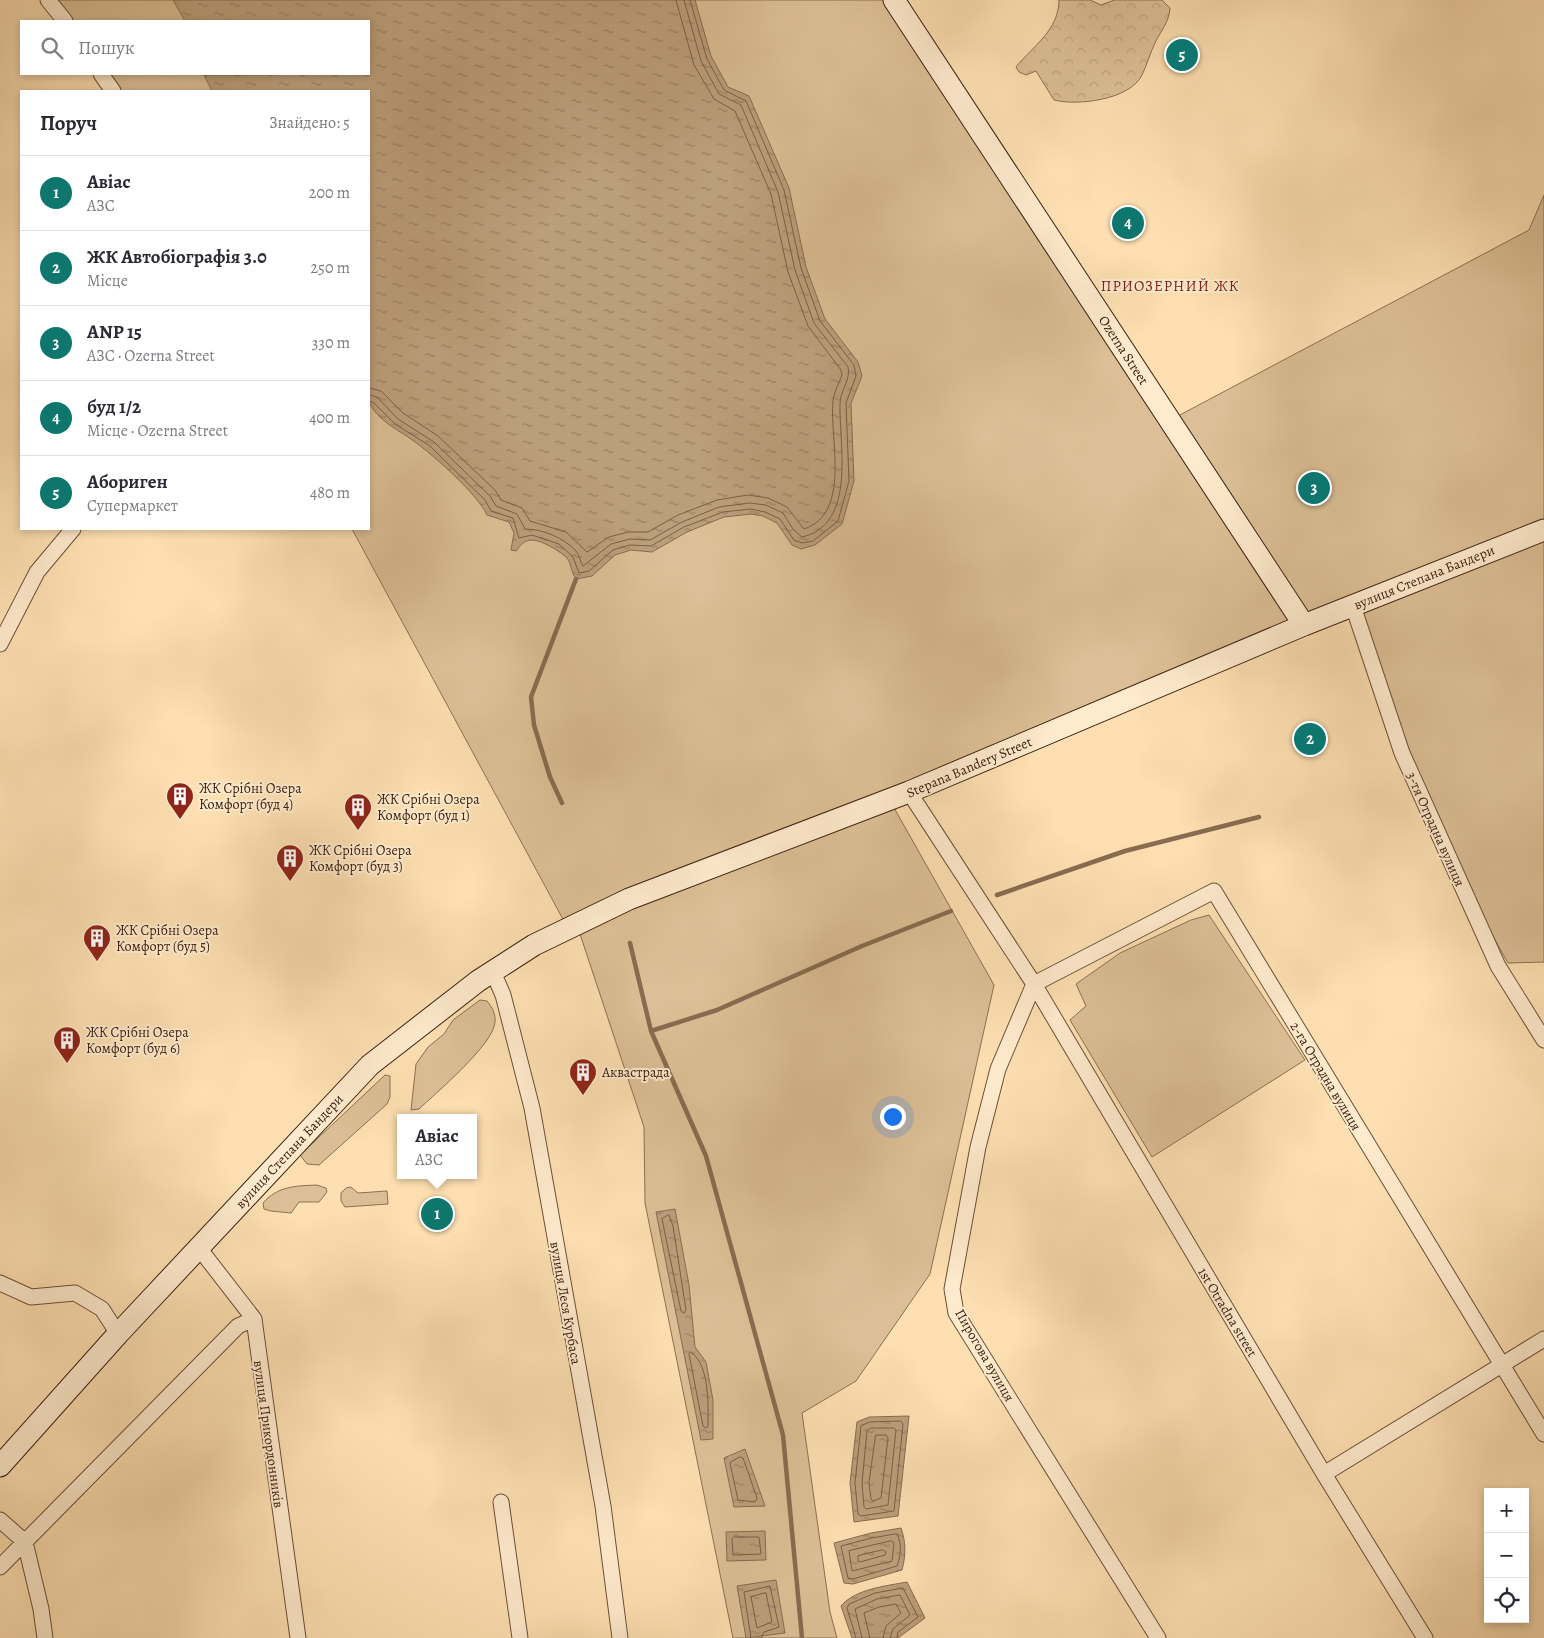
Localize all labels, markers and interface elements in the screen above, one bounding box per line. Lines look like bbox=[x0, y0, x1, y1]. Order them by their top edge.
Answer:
search box bbox=[20, 20, 370, 75]
icon: search bbox=[38, 34, 66, 62]
text: Пошук bbox=[78, 35, 135, 61]
pin: 5 bbox=[1166, 36, 1198, 74]
text: Поруч bbox=[40, 109, 97, 137]
text: Знайдено: 5 bbox=[269, 112, 350, 134]
text: Авіас bbox=[87, 169, 131, 195]
text: 1 bbox=[53, 182, 59, 204]
text: 200 m bbox=[309, 182, 350, 204]
text: АЗС bbox=[87, 195, 115, 217]
pin: 4 bbox=[1112, 204, 1144, 242]
text: ЖК Автобіографія 3.0 bbox=[87, 244, 267, 270]
text: 2 bbox=[52, 257, 60, 279]
text: 250 m bbox=[311, 257, 350, 279]
text: Місце bbox=[87, 270, 128, 292]
district label: ПРИОЗЕРНИЙ ЖК bbox=[1101, 276, 1239, 296]
street label: Ozerna Street bbox=[1094, 312, 1153, 389]
text: ANP 15 bbox=[87, 319, 142, 345]
text: 3 bbox=[53, 332, 59, 354]
text: 330 m bbox=[312, 332, 350, 354]
text: АЗС · Ozerna Street bbox=[87, 345, 215, 367]
text: буд 1/2 bbox=[87, 394, 141, 420]
text: 4 bbox=[52, 407, 60, 429]
text: 400 m bbox=[309, 407, 350, 429]
text: Місце · Ozerna Street bbox=[87, 420, 228, 442]
text: Абориген bbox=[87, 469, 168, 495]
pin: 3 bbox=[1298, 469, 1330, 507]
text: 5 bbox=[53, 482, 59, 504]
text: 480 m bbox=[310, 482, 350, 504]
text: Супермаркет bbox=[87, 495, 178, 517]
street label: вулиця Степана Бандери bbox=[1351, 540, 1497, 614]
pin: 2 bbox=[1294, 720, 1326, 758]
street label: Stepana Bandery Street bbox=[904, 732, 1035, 802]
street label: 3-тя Отрадна вулиця bbox=[1402, 769, 1469, 890]
place label: ЖК Срібні Озера Комфорт (буд 4) bbox=[199, 779, 302, 814]
building icon: ЖК Срібні Озера Комфорт (буд 4) bbox=[165, 781, 195, 820]
place label: ЖК Срібні Озера Комфорт (буд 1) bbox=[377, 790, 480, 825]
building icon: ЖК Срібні Озера Комфорт (буд 1) bbox=[343, 792, 373, 831]
place label: ЖК Срібні Озера Комфорт (буд 3) bbox=[309, 841, 412, 876]
building icon: ЖК Срібні Озера Комфорт (буд 3) bbox=[275, 843, 305, 882]
place label: ЖК Срібні Озера Комфорт (буд 5) bbox=[116, 921, 219, 956]
building icon: ЖК Срібні Озера Комфорт (буд 5) bbox=[82, 923, 112, 962]
street label: 2-га Отрадна вулиця bbox=[1286, 1018, 1366, 1134]
place label: ЖК Срібні Озера Комфорт (буд 6) bbox=[86, 1023, 189, 1058]
building icon: ЖК Срібні Озера Комфорт (буд 6) bbox=[52, 1025, 82, 1064]
building icon: Аквастрада bbox=[568, 1057, 598, 1096]
place label: Аквастрада bbox=[601, 1063, 670, 1082]
street label: вулиця Степана Бандери bbox=[231, 1090, 348, 1213]
your location bbox=[880, 1104, 906, 1130]
popup bbox=[397, 1114, 477, 1179]
text: Авіас bbox=[415, 1123, 459, 1149]
text: АЗС bbox=[415, 1149, 443, 1171]
pin: 1 bbox=[421, 1195, 453, 1233]
street label: вулиця Леся Курбаса bbox=[545, 1240, 586, 1367]
street label: 1st Otradna street bbox=[1193, 1264, 1262, 1361]
street label: Пирогова вулиця bbox=[950, 1305, 1019, 1405]
street label: вулиця Прикордонників bbox=[249, 1359, 288, 1509]
map controls bbox=[1484, 1488, 1529, 1623]
button: + bbox=[1484, 1488, 1529, 1533]
button: − bbox=[1484, 1533, 1529, 1578]
button: locate bbox=[1484, 1578, 1529, 1623]

